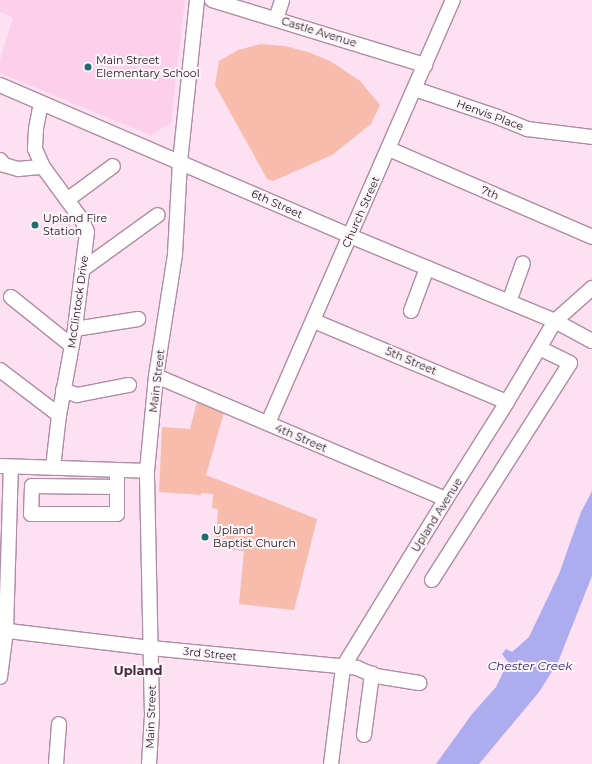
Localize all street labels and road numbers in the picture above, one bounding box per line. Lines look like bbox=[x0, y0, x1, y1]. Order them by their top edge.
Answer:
street label: Castle Avenue bbox=[280, 14, 358, 50]
street label: Henvis Place bbox=[455, 97, 525, 133]
street label: Church Street bbox=[339, 174, 383, 250]
street label: 7th bbox=[479, 183, 501, 203]
street label: 6th Street bbox=[249, 187, 305, 221]
street label: McClintock Drive bbox=[65, 255, 91, 349]
street label: 5th Street bbox=[383, 344, 439, 378]
street label: Main Street bbox=[147, 349, 167, 413]
street label: 4th Street bbox=[273, 421, 329, 455]
street label: Upland Avenue bbox=[409, 475, 465, 555]
street label: 3rd Street bbox=[182, 645, 238, 663]
street label: Main Street bbox=[143, 685, 159, 749]

